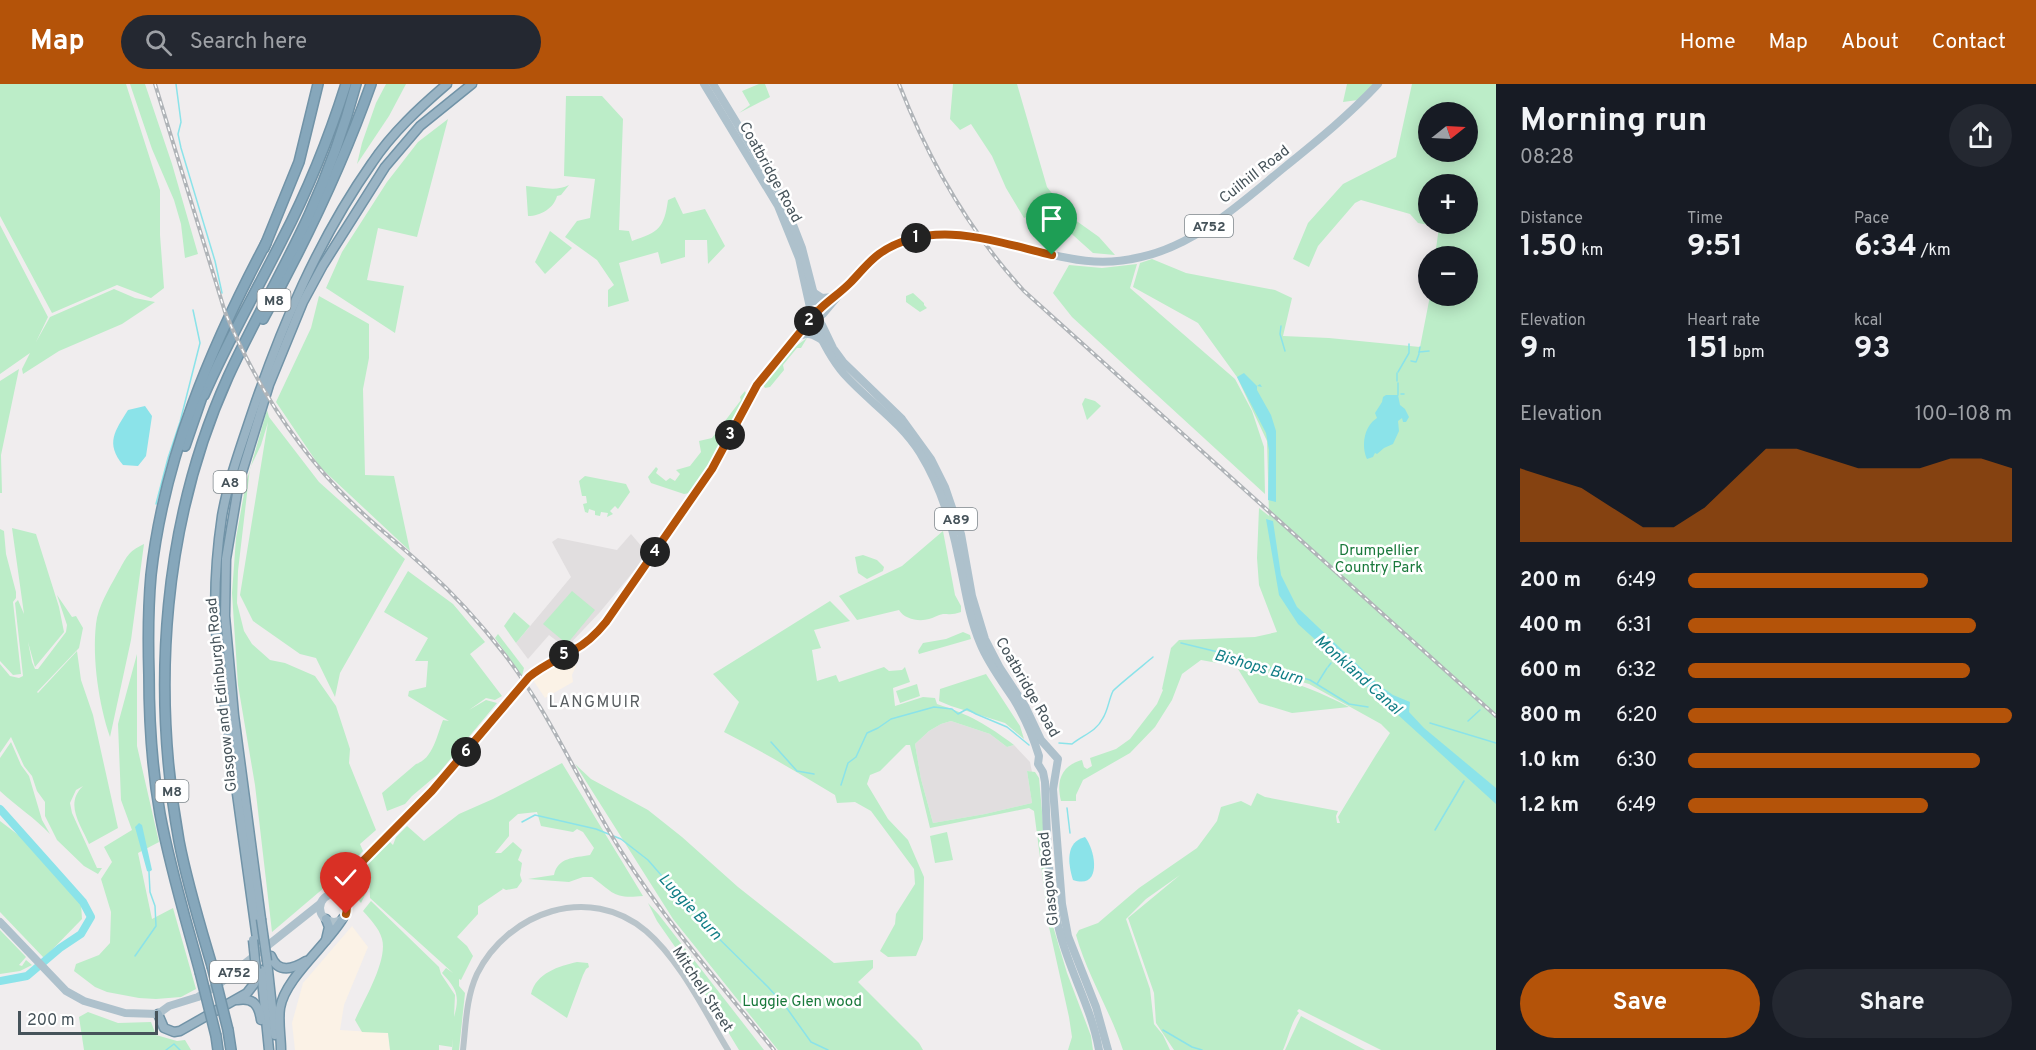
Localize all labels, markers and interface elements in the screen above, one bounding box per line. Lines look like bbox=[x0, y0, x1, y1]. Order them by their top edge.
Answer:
search box bbox=[121, 15, 541, 69]
text: Map bbox=[30, 24, 85, 60]
icon: search bbox=[142, 26, 175, 59]
text: Search here bbox=[190, 29, 307, 56]
text: Home bbox=[1680, 29, 1736, 56]
text: Map bbox=[1769, 29, 1808, 56]
text: About bbox=[1841, 29, 1899, 56]
text: Contact bbox=[1932, 29, 2006, 56]
text: Morning run bbox=[1520, 101, 1707, 143]
north arrow bbox=[1418, 102, 1478, 162]
map controls bbox=[1418, 102, 1478, 306]
button: share bbox=[1949, 104, 2012, 167]
street label: Coatbridge Road bbox=[734, 119, 805, 227]
street label: Cuilhill Road bbox=[1216, 142, 1294, 209]
text: 08:28 bbox=[1520, 145, 1574, 171]
button: + bbox=[1418, 174, 1478, 234]
pin bbox=[1026, 193, 1077, 255]
icon: arrive bbox=[1035, 202, 1068, 235]
text: Distance bbox=[1520, 209, 1583, 229]
text: Time bbox=[1687, 209, 1723, 229]
text: Pace bbox=[1854, 209, 1889, 229]
road number: A752 bbox=[1185, 215, 1233, 237]
pin: 1 bbox=[901, 223, 931, 253]
text: 1 bbox=[913, 228, 919, 248]
text: 1.50 bbox=[1520, 229, 1577, 266]
text: 9:51 bbox=[1687, 229, 1743, 266]
text: 6:34 bbox=[1854, 229, 1917, 266]
text: km bbox=[1577, 241, 1603, 261]
text: /km bbox=[1917, 241, 1951, 261]
button: − bbox=[1418, 246, 1478, 306]
road number: M8 bbox=[258, 289, 290, 311]
pin: 2 bbox=[794, 306, 824, 336]
text: 2 bbox=[804, 311, 814, 331]
text: Elevation bbox=[1520, 311, 1586, 331]
text: Heart rate bbox=[1687, 311, 1760, 331]
text: kcal bbox=[1854, 311, 1882, 331]
text: 9 bbox=[1520, 331, 1538, 368]
text: 151 bbox=[1687, 331, 1729, 368]
text: 93 bbox=[1854, 331, 1890, 368]
text: m bbox=[1538, 343, 1556, 363]
text: bpm bbox=[1729, 343, 1765, 363]
text: Elevation bbox=[1520, 402, 1602, 428]
text: 100–108 m bbox=[1915, 402, 2012, 428]
pin: 3 bbox=[715, 420, 745, 450]
text: 3 bbox=[725, 425, 735, 445]
road number: A8 bbox=[214, 471, 246, 493]
road number: A89 bbox=[935, 508, 977, 530]
pin: 4 bbox=[640, 537, 670, 567]
text: 4 bbox=[650, 542, 660, 562]
park label: Drumpellier Country Park bbox=[1335, 542, 1423, 578]
text: 200 m bbox=[1520, 568, 1581, 594]
text: 6:49 bbox=[1616, 568, 1657, 594]
street label: Glasgow and Edinburgh Road bbox=[203, 597, 242, 793]
text: 400 m bbox=[1520, 613, 1582, 639]
text: 6:31 bbox=[1616, 613, 1652, 639]
water label: Monkland Canal bbox=[1310, 631, 1406, 720]
street label: Coatbridge Road bbox=[990, 634, 1063, 741]
pin: 5 bbox=[549, 640, 579, 670]
text: 5 bbox=[559, 645, 569, 665]
water label: Bishops Burn bbox=[1212, 646, 1305, 690]
text: 600 m bbox=[1520, 658, 1581, 684]
text: 6:32 bbox=[1616, 658, 1656, 684]
district label: LANGMUIR bbox=[548, 693, 642, 713]
text: 800 m bbox=[1520, 703, 1581, 729]
text: 6:20 bbox=[1616, 703, 1658, 729]
pin: 6 bbox=[451, 737, 481, 767]
text: 6 bbox=[461, 742, 471, 762]
text: 1.0 km bbox=[1520, 748, 1580, 774]
text: 6:30 bbox=[1616, 748, 1657, 774]
road number: M8 bbox=[156, 780, 188, 802]
text: 1.2 km bbox=[1520, 793, 1579, 819]
text: 6:49 bbox=[1616, 793, 1657, 819]
street label: Glasgow Road bbox=[1035, 831, 1064, 927]
pin bbox=[320, 852, 371, 914]
icon: check bbox=[329, 861, 362, 894]
water label: Luggie Burn bbox=[654, 870, 726, 945]
street label: Mitchell Street bbox=[667, 943, 736, 1036]
road number: A752 bbox=[210, 961, 258, 983]
button: Save bbox=[1520, 969, 1760, 1038]
button: Share bbox=[1772, 969, 2012, 1038]
park label: Luggie Glen wood bbox=[742, 993, 862, 1012]
scale bar bbox=[18, 1008, 158, 1036]
text: 200 m bbox=[27, 1011, 75, 1031]

